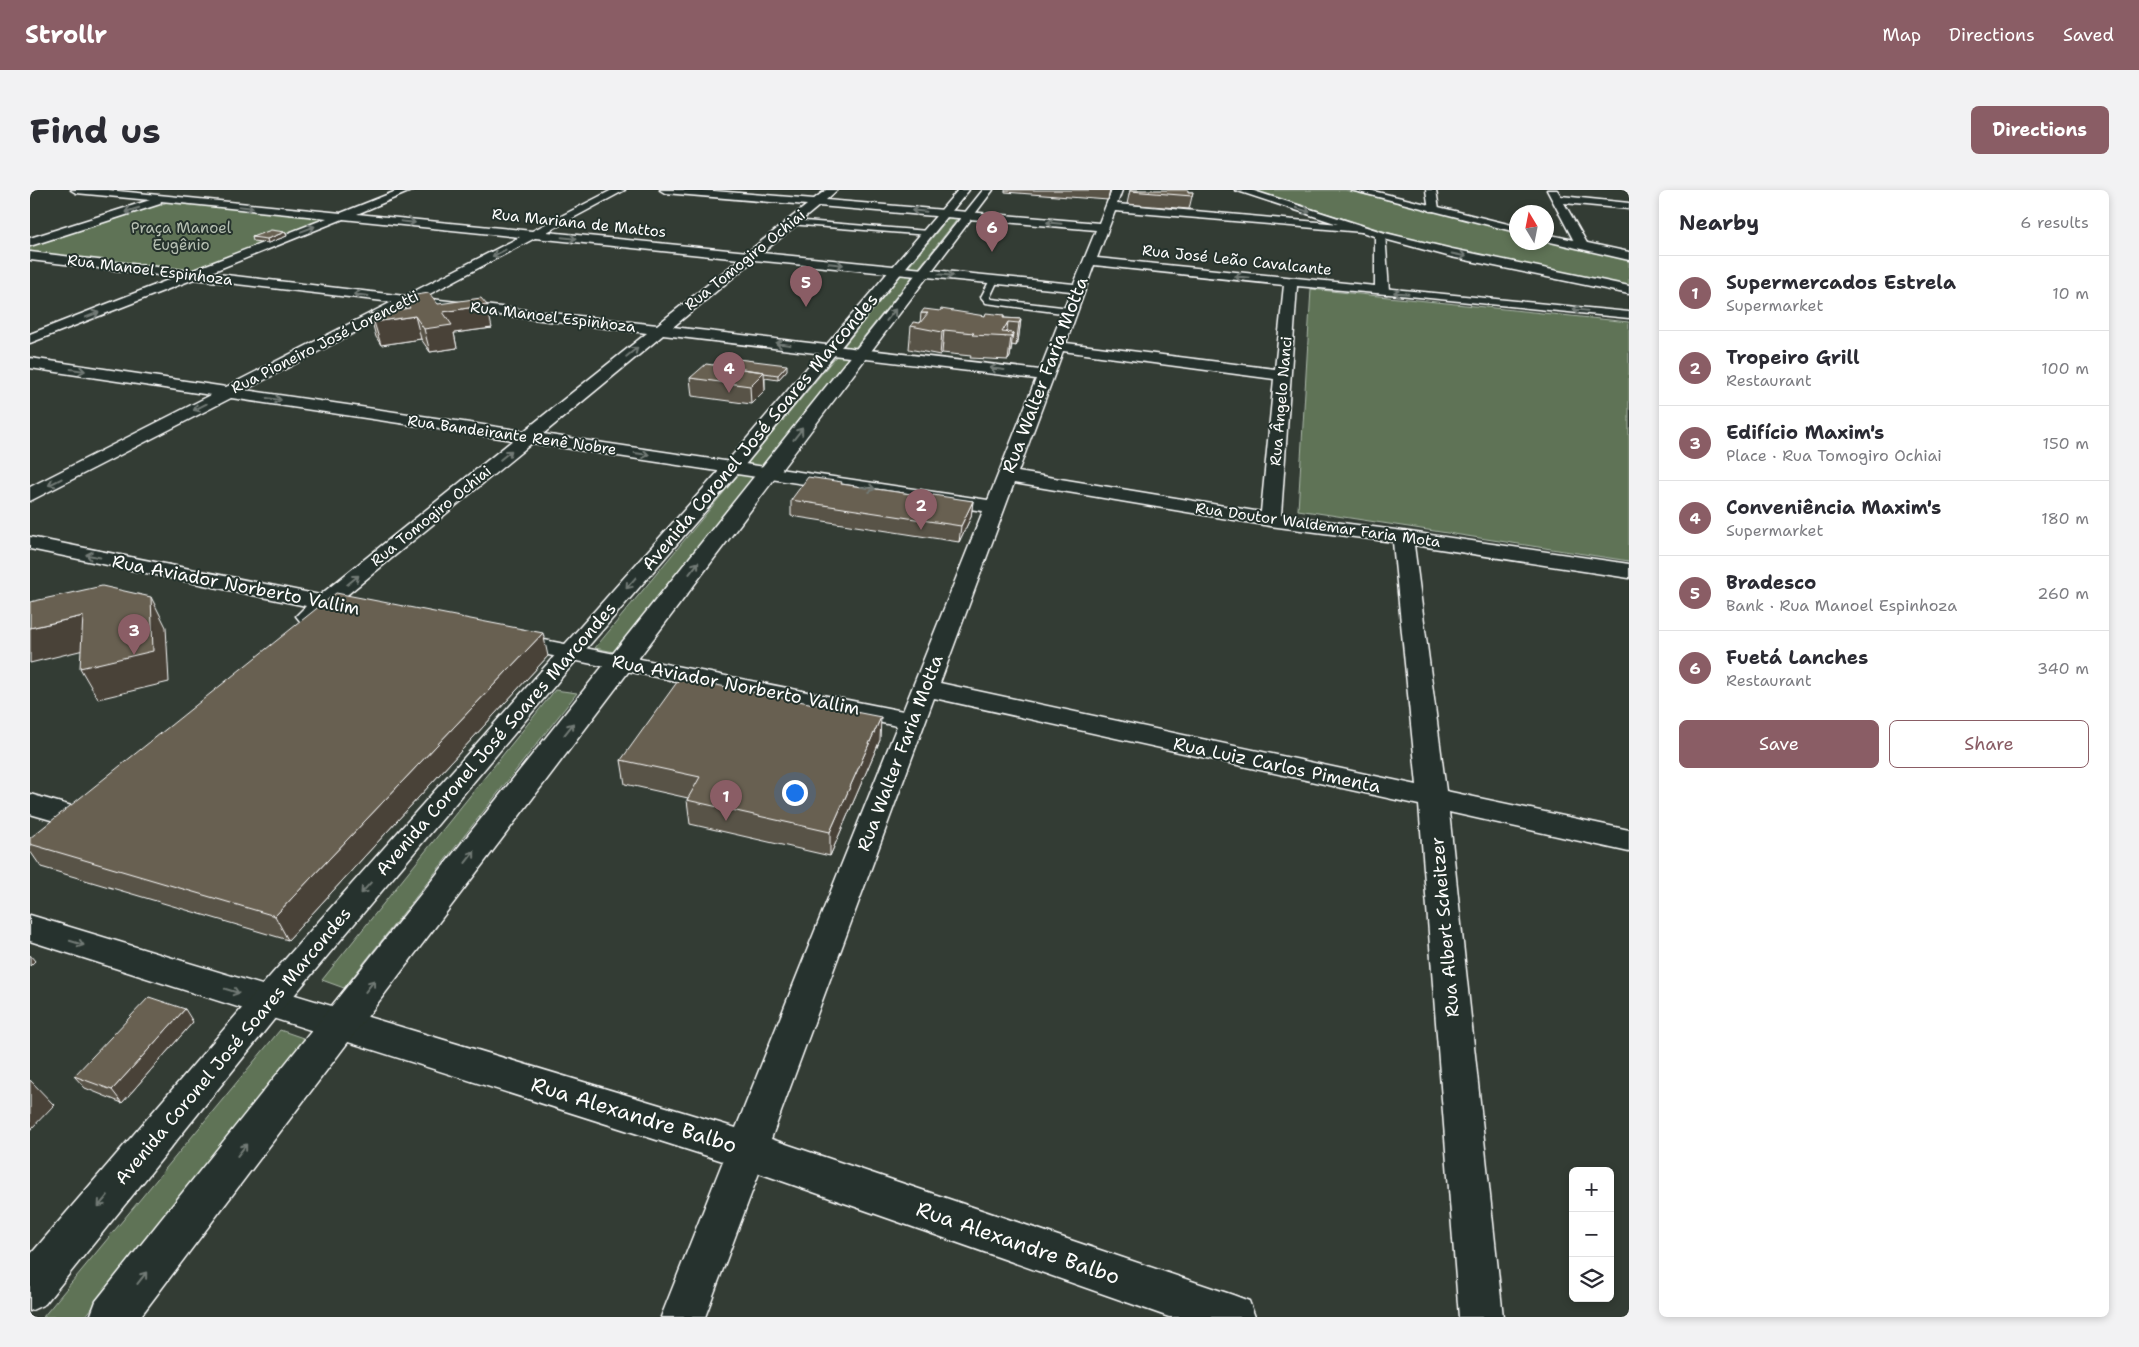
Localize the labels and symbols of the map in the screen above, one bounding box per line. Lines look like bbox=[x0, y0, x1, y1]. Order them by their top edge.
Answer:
one-way arrow bbox=[238, 202, 254, 212]
street label: Rua Mariana de Mattos bbox=[491, 204, 667, 242]
one-way arrow bbox=[125, 205, 141, 215]
street label: Rua Tomogiro Ochiai bbox=[681, 205, 809, 315]
north arrow bbox=[1509, 205, 1554, 250]
one-way arrow bbox=[1295, 206, 1311, 216]
one-way arrow bbox=[912, 207, 928, 216]
pin: 6 bbox=[976, 211, 1008, 252]
park label: Praça Manoel Eugênio bbox=[131, 218, 232, 255]
one-way arrow bbox=[399, 218, 415, 227]
one-way arrow bbox=[1046, 218, 1062, 227]
one-way arrow bbox=[300, 224, 315, 234]
one-way arrow bbox=[561, 233, 577, 243]
street label: Rua José Leão Cavalcante bbox=[1141, 240, 1333, 280]
one-way arrow bbox=[492, 248, 507, 258]
street label: Rua Manoel Espinhoza bbox=[66, 250, 234, 290]
one-way arrow bbox=[1451, 251, 1467, 260]
one-way arrow bbox=[827, 259, 843, 269]
pin: 5 bbox=[790, 266, 822, 307]
one-way arrow bbox=[938, 270, 954, 280]
one-way arrow bbox=[1235, 272, 1251, 281]
street label: Rua Walter Faria Motta bbox=[996, 273, 1094, 477]
street label: Rua Pioneiro José Lorencetti bbox=[228, 286, 422, 398]
street label: Avenida Coronel José Soares Marcondes bbox=[637, 288, 883, 576]
one-way arrow bbox=[1394, 288, 1410, 297]
one-way arrow bbox=[353, 290, 369, 300]
street label: Rua Manoel Espinhoza bbox=[469, 297, 637, 337]
one-way arrow bbox=[1573, 306, 1589, 315]
one-way arrow bbox=[84, 309, 99, 319]
one-way arrow bbox=[885, 309, 896, 322]
street label: Rua Ângelo Nanci bbox=[1264, 335, 1297, 467]
one-way arrow bbox=[775, 339, 791, 349]
one-way arrow bbox=[625, 347, 638, 358]
pin: 4 bbox=[713, 352, 745, 393]
one-way arrow bbox=[990, 364, 1006, 374]
one-way arrow bbox=[70, 365, 86, 375]
one-way arrow bbox=[265, 394, 281, 404]
one-way arrow bbox=[192, 402, 207, 412]
street label: Rua Bandeirante Renê Nobre bbox=[406, 410, 618, 460]
one-way arrow bbox=[793, 427, 803, 441]
one-way arrow bbox=[499, 449, 512, 460]
one-way arrow bbox=[634, 449, 650, 459]
street label: Rua Tomogiro Ochiai bbox=[367, 461, 495, 571]
one-way arrow bbox=[48, 478, 63, 487]
one-way arrow bbox=[859, 483, 875, 493]
pin: 2 bbox=[905, 489, 937, 530]
street label: Rua Doutor Waldemar Faria Mota bbox=[1194, 498, 1443, 552]
street label: Rua Aviador Norberto Vallim bbox=[110, 549, 362, 621]
one-way arrow bbox=[85, 550, 101, 560]
one-way arrow bbox=[688, 562, 699, 575]
one-way arrow bbox=[346, 574, 359, 585]
one-way arrow bbox=[625, 576, 637, 589]
street label: Avenida Coronel José Soares Marcondes bbox=[370, 597, 622, 881]
pin: 3 bbox=[118, 614, 150, 655]
street label: Rua Aviador Norberto Vallim bbox=[610, 649, 862, 721]
street label: Rua Walter Faria Motta bbox=[851, 651, 949, 855]
one-way arrow bbox=[564, 723, 575, 736]
street label: Rua Luiz Carlos Pimenta bbox=[1171, 731, 1383, 799]
pin: 1 bbox=[710, 780, 742, 821]
your location bbox=[782, 780, 808, 806]
street label: Rua Albert Scheitzer bbox=[1425, 836, 1465, 1018]
one-way arrow bbox=[464, 851, 475, 864]
one-way arrow bbox=[360, 882, 371, 895]
street label: Avenida Coronel José Soares Marcondes bbox=[110, 902, 356, 1190]
one-way arrow bbox=[68, 938, 84, 948]
one-way arrow bbox=[364, 979, 375, 992]
one-way arrow bbox=[223, 986, 239, 996]
street label: Rua Alexandre Balbo bbox=[528, 1070, 740, 1160]
one-way arrow bbox=[237, 1143, 247, 1157]
one-way arrow bbox=[97, 1194, 108, 1207]
street label: Rua Alexandre Balbo bbox=[912, 1195, 1124, 1291]
one-way arrow bbox=[137, 1272, 148, 1285]

